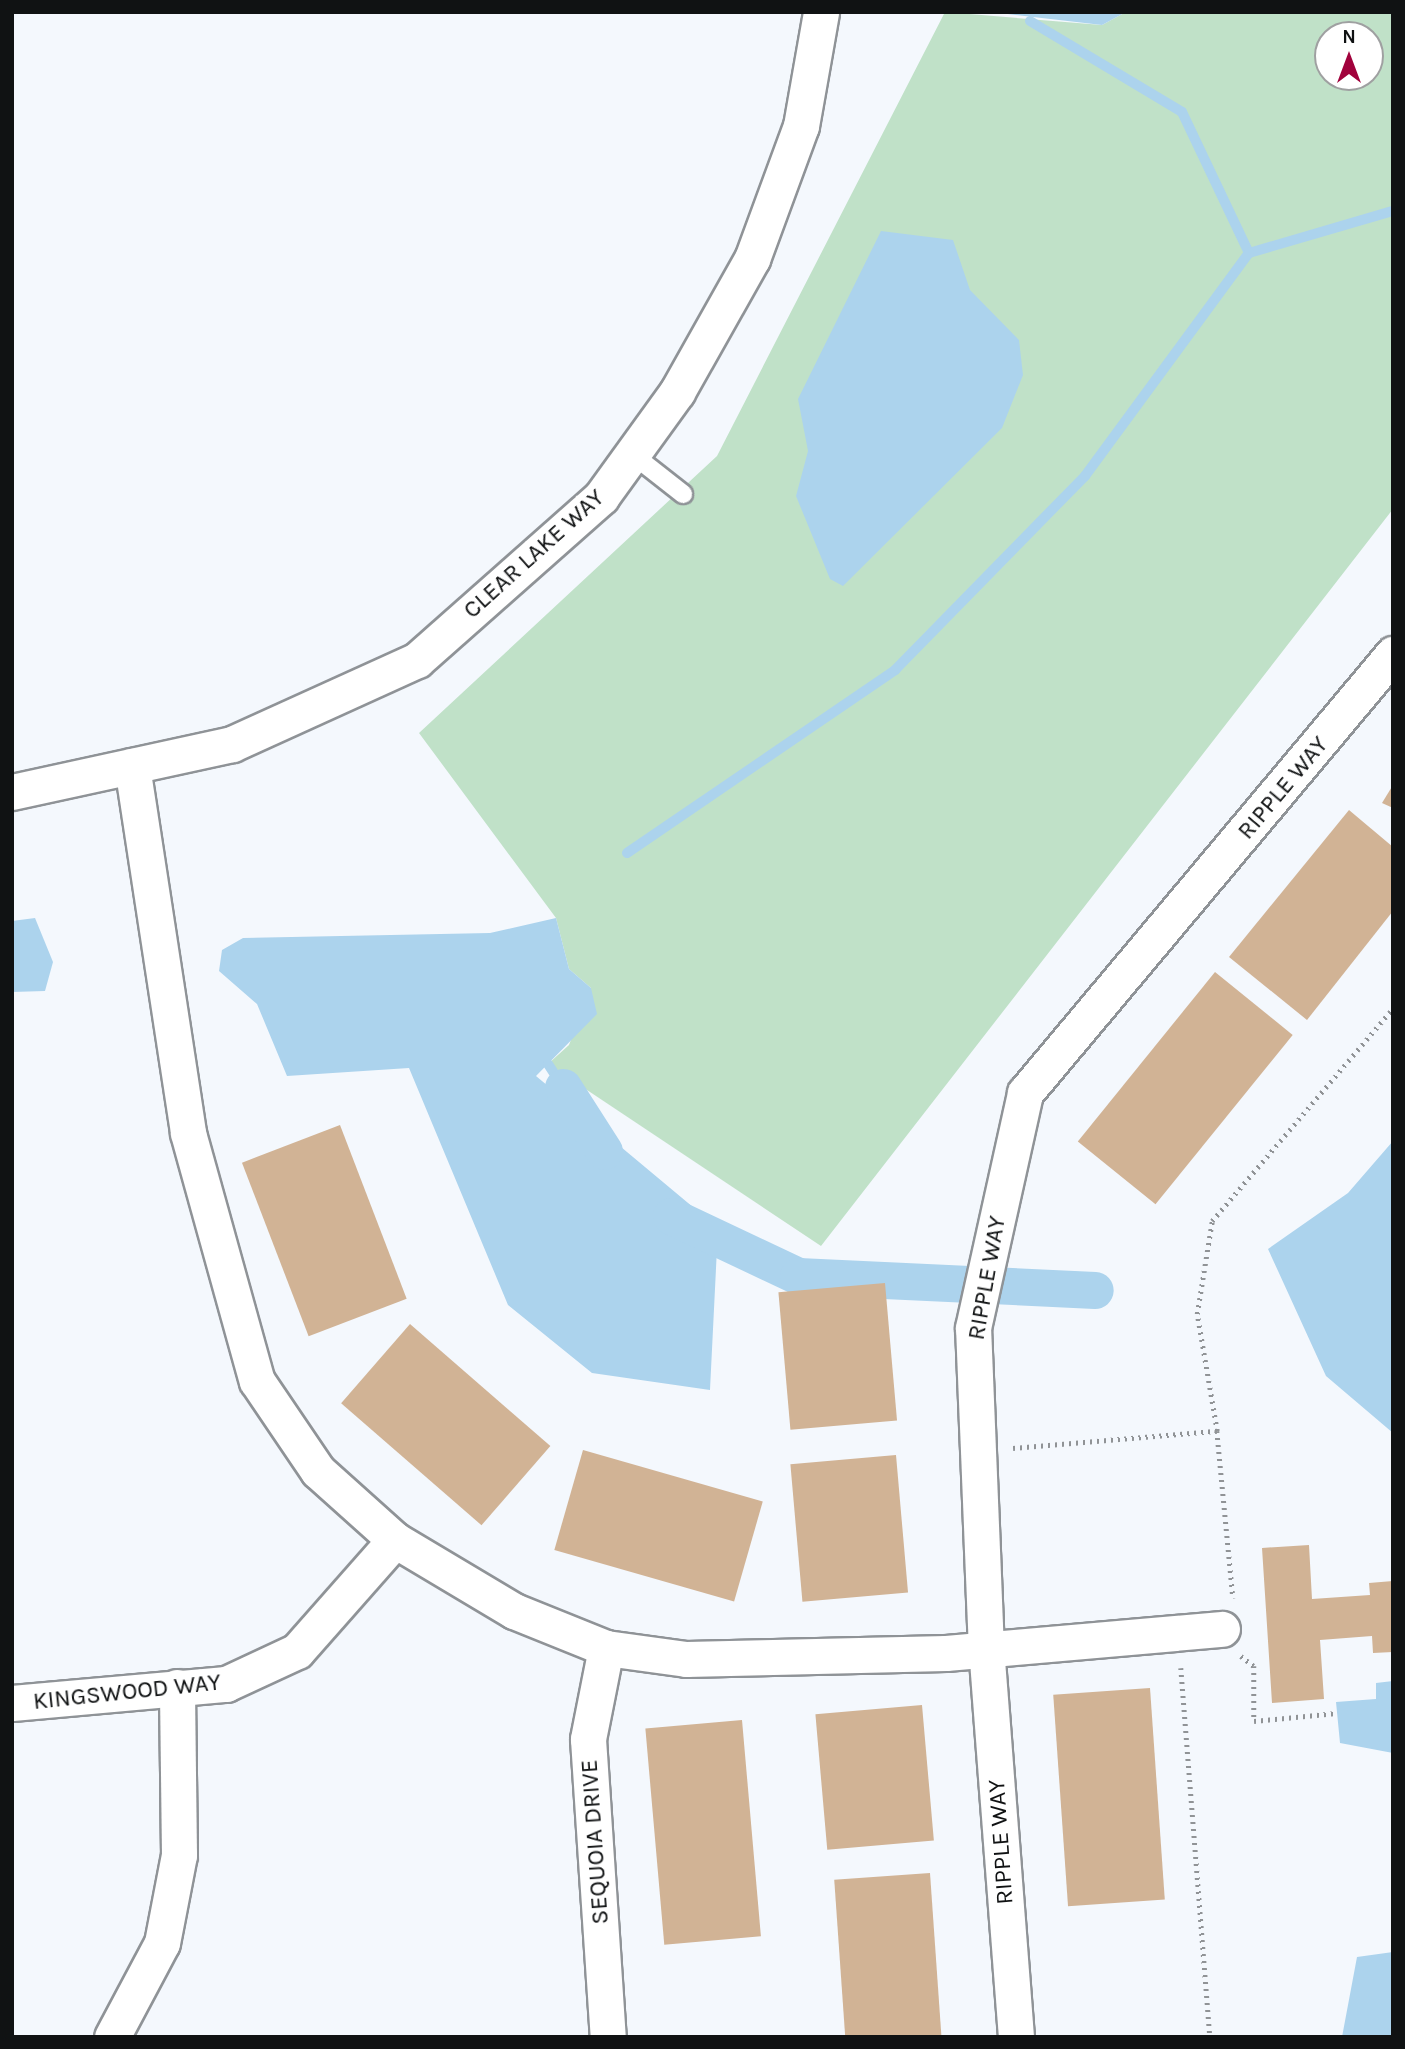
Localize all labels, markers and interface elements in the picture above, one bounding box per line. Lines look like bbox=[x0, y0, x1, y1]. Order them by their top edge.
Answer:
north arrow bbox=[1314, 21, 1384, 91]
text: N bbox=[1342, 26, 1356, 48]
street label: CLEAR LAKE WAY bbox=[458, 483, 610, 625]
street label: RIPPLE WAY bbox=[1232, 731, 1334, 845]
street label: RIPPLE WAY bbox=[962, 1214, 1012, 1342]
street label: KINGSWOOD WAY bbox=[32, 1668, 222, 1716]
street label: SEQUOIA DRIVE bbox=[575, 1759, 615, 1925]
street label: RIPPLE WAY bbox=[982, 1778, 1020, 1906]

